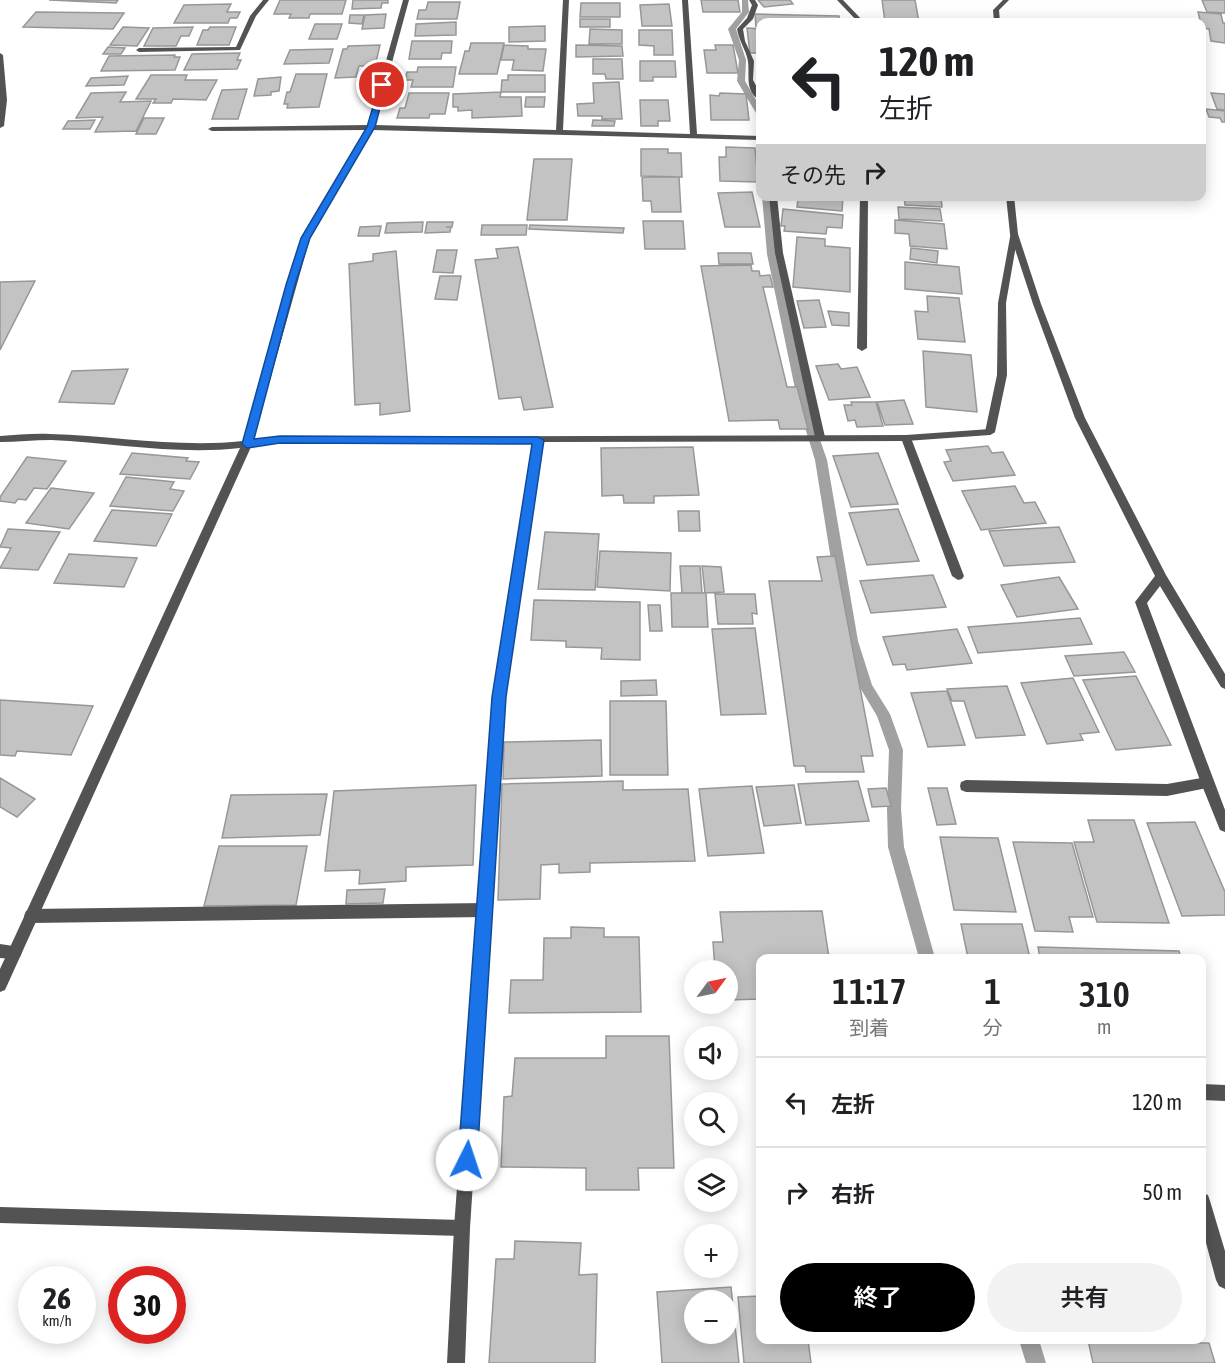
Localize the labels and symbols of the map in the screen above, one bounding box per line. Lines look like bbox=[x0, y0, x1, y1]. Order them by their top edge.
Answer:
pin bbox=[356, 59, 407, 110]
north arrow bbox=[684, 960, 738, 1014]
position arrow bbox=[435, 1128, 499, 1192]
speed limit sign: 30 bbox=[108, 1266, 186, 1344]

